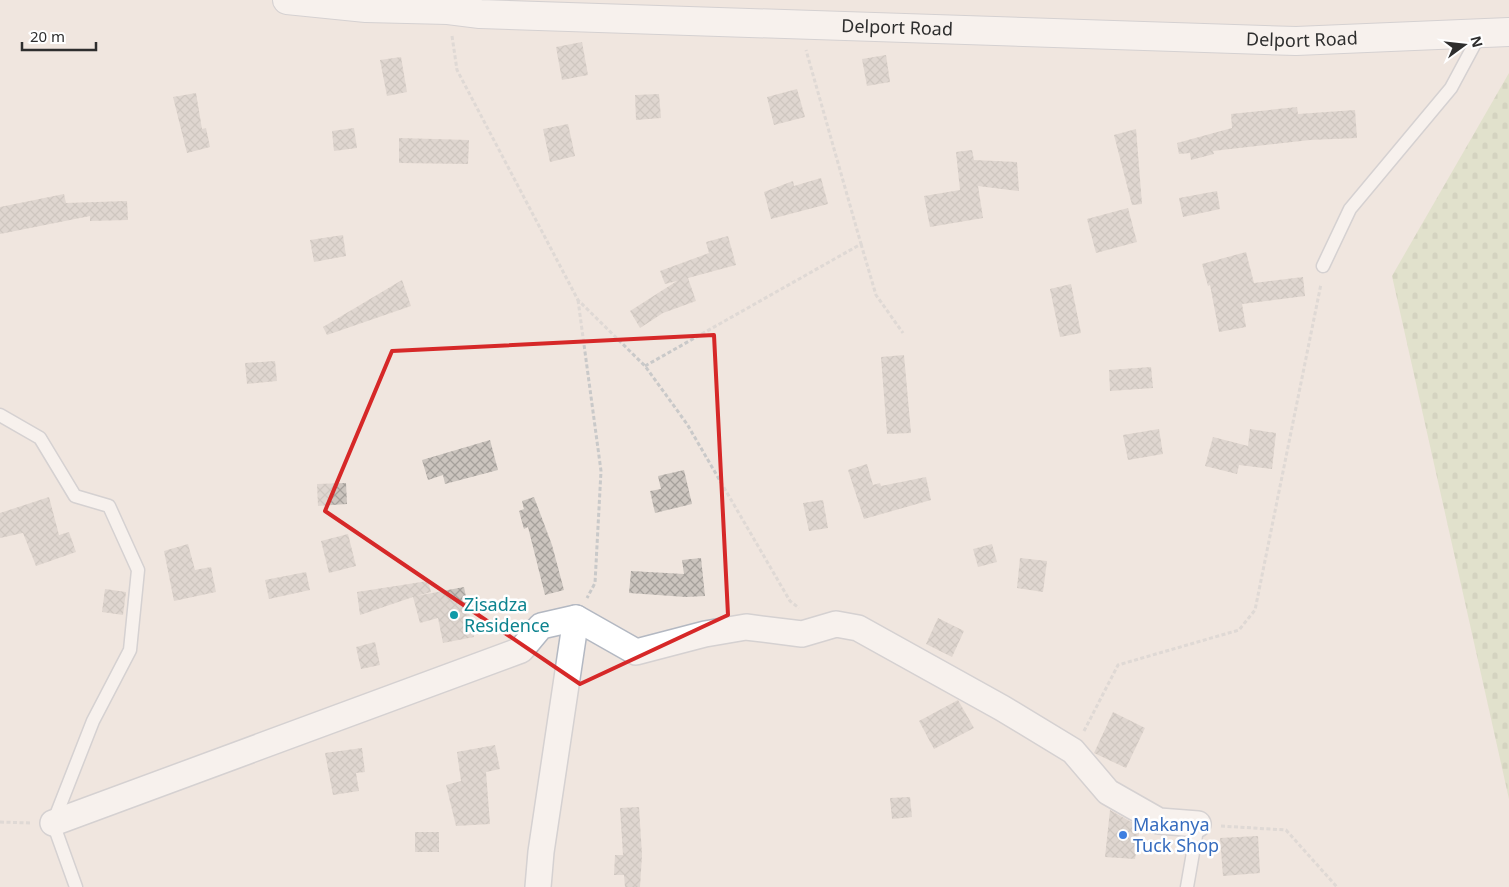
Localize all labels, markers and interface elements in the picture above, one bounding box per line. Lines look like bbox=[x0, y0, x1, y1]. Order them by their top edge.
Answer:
street label: Delport Road bbox=[841, 13, 953, 41]
scale bar bbox=[22, 20, 96, 52]
north arrow bbox=[1439, 20, 1489, 70]
street label: Delport Road bbox=[1246, 25, 1358, 52]
text: 20 m bbox=[30, 26, 65, 46]
text: N bbox=[1466, 34, 1488, 49]
place label: Zisadza Residence bbox=[464, 592, 550, 637]
marker: Zisadza Residence bbox=[448, 609, 460, 621]
place label: Makanya Tuck Shop bbox=[1133, 812, 1219, 857]
marker: Makanya Tuck Shop bbox=[1117, 829, 1129, 841]

